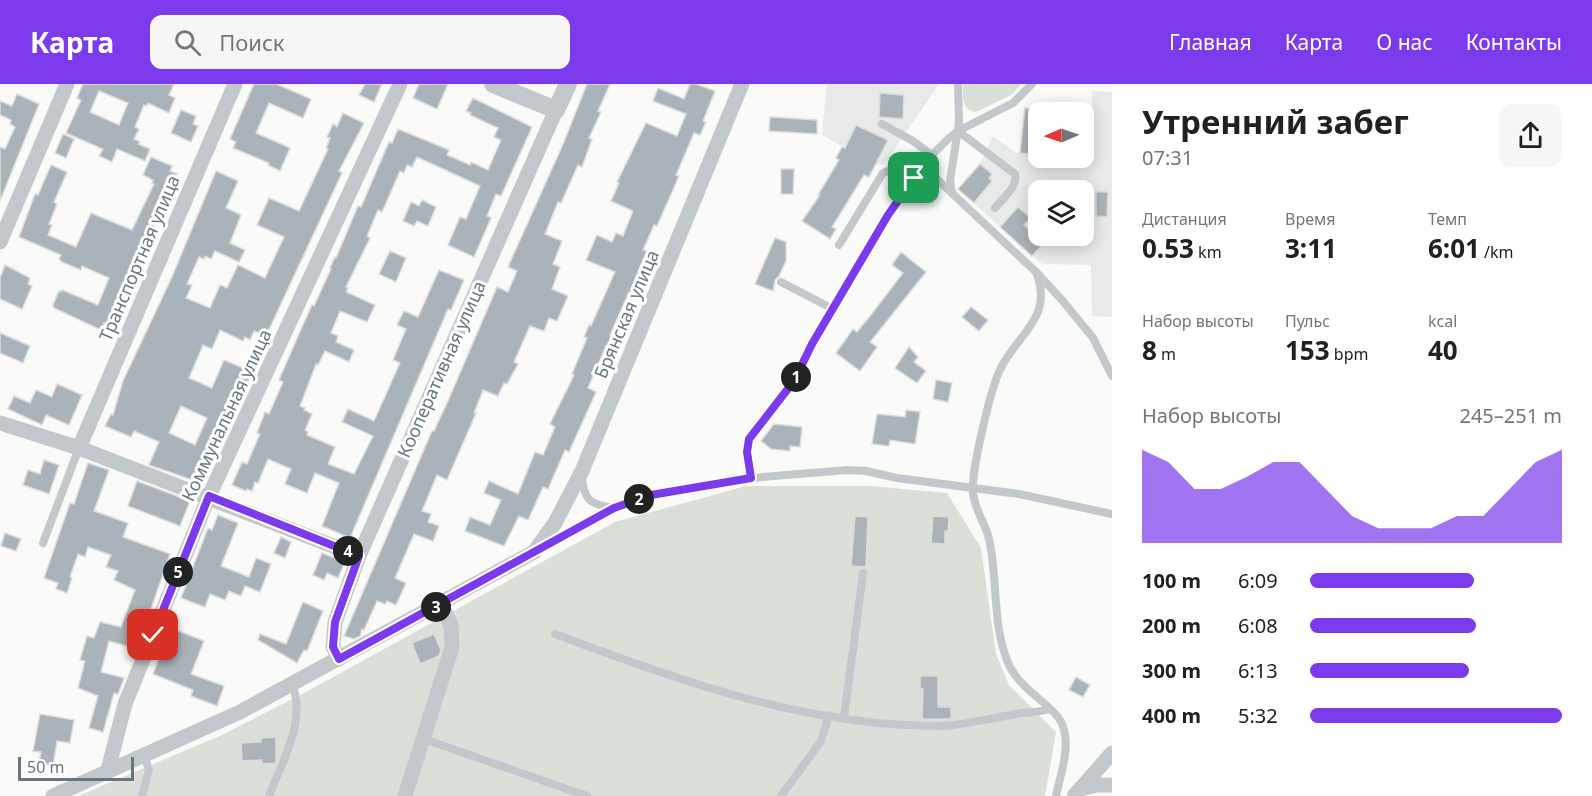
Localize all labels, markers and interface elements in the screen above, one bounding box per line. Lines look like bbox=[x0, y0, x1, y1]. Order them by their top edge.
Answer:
search box bbox=[150, 15, 570, 69]
text: Карта bbox=[30, 23, 114, 61]
icon: search bbox=[171, 26, 204, 59]
text: Поиск bbox=[219, 27, 285, 57]
text: Главная bbox=[1169, 28, 1252, 56]
text: Карта bbox=[1285, 28, 1343, 56]
text: О нас bbox=[1376, 28, 1433, 56]
text: Контакты bbox=[1466, 28, 1562, 56]
text: Утренний забег bbox=[1142, 99, 1409, 144]
north arrow bbox=[1028, 102, 1094, 168]
map controls bbox=[1028, 102, 1094, 246]
button: share bbox=[1499, 104, 1562, 167]
text: 07:31 bbox=[1142, 144, 1193, 171]
pin bbox=[888, 152, 939, 203]
icon: arrive bbox=[897, 161, 930, 194]
street label: Транспортная улица bbox=[93, 171, 185, 345]
button: layers bbox=[1028, 180, 1094, 246]
text: Дистанция bbox=[1142, 208, 1227, 230]
text: Время bbox=[1285, 208, 1335, 230]
text: Темп bbox=[1428, 208, 1467, 230]
text: 0.53 bbox=[1142, 230, 1194, 266]
text: 3:11 bbox=[1285, 230, 1337, 266]
text: 6:01 bbox=[1428, 230, 1480, 266]
text: km bbox=[1194, 241, 1222, 263]
text: /km bbox=[1480, 241, 1514, 263]
street label: Брянская улица bbox=[588, 246, 664, 382]
street label: Кооперативная улица bbox=[391, 277, 491, 461]
text: Набор высоты bbox=[1142, 310, 1254, 332]
text: Пульс bbox=[1285, 310, 1330, 332]
text: kcal bbox=[1428, 310, 1457, 332]
street label: Коммунальная улица bbox=[176, 325, 276, 505]
text: 8 bbox=[1142, 332, 1157, 368]
text: 153 bbox=[1285, 332, 1330, 368]
text: 40 bbox=[1428, 332, 1458, 368]
text: m bbox=[1157, 343, 1176, 365]
text: bpm bbox=[1330, 343, 1368, 365]
pin: 1 bbox=[781, 362, 811, 392]
text: 1 bbox=[791, 366, 801, 388]
text: Набор высоты bbox=[1142, 402, 1281, 429]
text: 245–251 m bbox=[1459, 402, 1562, 429]
pin: 2 bbox=[624, 484, 654, 514]
text: 2 bbox=[634, 488, 644, 510]
pin: 4 bbox=[333, 536, 363, 566]
text: 4 bbox=[343, 540, 353, 562]
pin: 5 bbox=[163, 557, 193, 587]
text: 5 bbox=[173, 561, 183, 583]
text: 100 m bbox=[1142, 567, 1201, 594]
text: 6:09 bbox=[1238, 567, 1278, 594]
pin: 3 bbox=[421, 592, 451, 622]
text: 3 bbox=[431, 596, 441, 618]
pin bbox=[127, 609, 178, 660]
text: 200 m bbox=[1142, 612, 1201, 639]
text: 6:08 bbox=[1238, 612, 1278, 639]
icon: check bbox=[136, 618, 169, 651]
text: 300 m bbox=[1142, 657, 1201, 684]
text: 6:13 bbox=[1238, 657, 1278, 684]
text: 400 m bbox=[1142, 702, 1201, 729]
text: 5:32 bbox=[1238, 702, 1278, 729]
scale bar bbox=[18, 754, 134, 782]
text: 50 m bbox=[27, 756, 64, 778]

